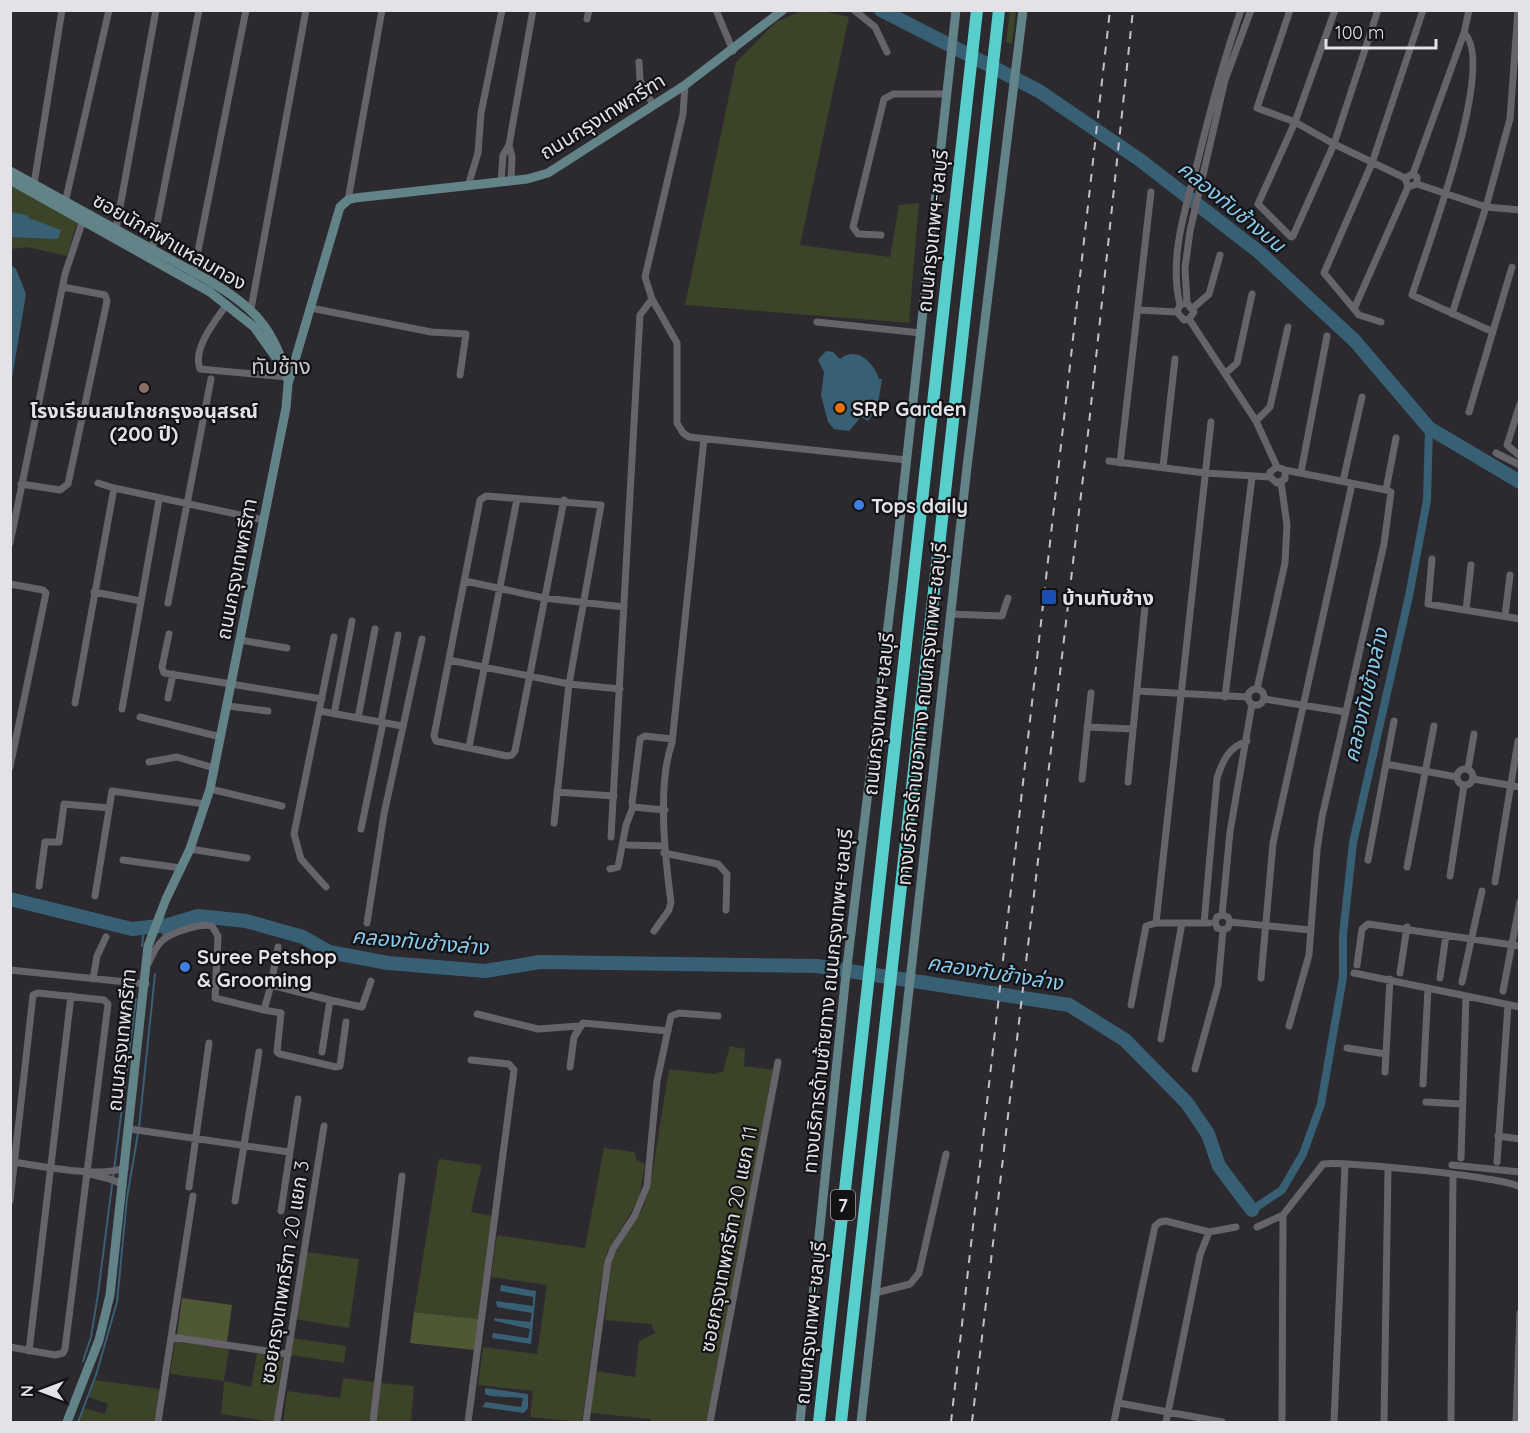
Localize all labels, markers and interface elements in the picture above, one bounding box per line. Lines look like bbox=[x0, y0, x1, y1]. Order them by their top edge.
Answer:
scale bar bbox=[1326, 12, 1436, 50]
text: 100 m bbox=[1335, 21, 1384, 44]
street label: ถนนกรุงเทพกรีฑา bbox=[535, 67, 669, 165]
street label: ถนนกรุงเทพฯ-ชลบุรี bbox=[911, 148, 953, 314]
water label: คลองทับช้างบน bbox=[1173, 155, 1292, 258]
street label: ซอยนักกีฬาแหลมทอง bbox=[89, 187, 251, 295]
district label: ทับช้าง bbox=[251, 352, 311, 380]
marker: โรงเรียนสมโภชกรุงอนุสรณ์ (200 ปี) bbox=[137, 381, 151, 395]
place label: SRP Garden bbox=[852, 396, 967, 421]
place label: โรงเรียนสมโภชกรุงอนุสรณ์ (200 ปี) bbox=[30, 398, 258, 446]
marker: SRP Garden bbox=[833, 401, 847, 415]
place label: Tops daily bbox=[871, 493, 968, 518]
street label: ถนนกรุงเทพกรีฑา bbox=[210, 496, 262, 642]
marker: Tops daily bbox=[852, 498, 866, 512]
street label: ทางบริการด้านขวาทาง ถนนกรุงเทพฯ-ชลบุรี bbox=[891, 541, 951, 887]
place label: บ้านทับช้าง bbox=[1062, 585, 1154, 610]
marker: บ้านทับช้าง bbox=[1040, 588, 1058, 606]
water label: คลองทับช้างล่าง bbox=[1337, 624, 1393, 765]
street label: ถนนกรุงเทพฯ-ชลบุรี bbox=[857, 631, 899, 797]
street label: ทางบริการด้านซ้ายทาง ถนนกรุงเทพฯ-ชลบุรี bbox=[796, 827, 858, 1175]
water label: คลองทับช้างล่าง bbox=[351, 922, 491, 960]
place label: Suree Petshop & Grooming bbox=[197, 944, 337, 992]
water label: คลองทับช้างล่าง bbox=[925, 948, 1066, 996]
marker: Suree Petshop & Grooming bbox=[178, 960, 192, 974]
street label: ถนนกรุงเทพกรีฑา bbox=[101, 967, 141, 1113]
street label: ซอยกรุงเทพกรีฑา 20 แยก 11 bbox=[694, 1124, 762, 1354]
street label: ซอยกรุงเทพกรีฑา 20 แยก 3 bbox=[254, 1159, 314, 1385]
road number: 7 bbox=[831, 1190, 855, 1220]
street label: ถนนกรุงเทพฯ-ชลบุรี bbox=[789, 1240, 831, 1406]
north arrow bbox=[12, 1361, 72, 1421]
text: N bbox=[17, 1385, 37, 1397]

